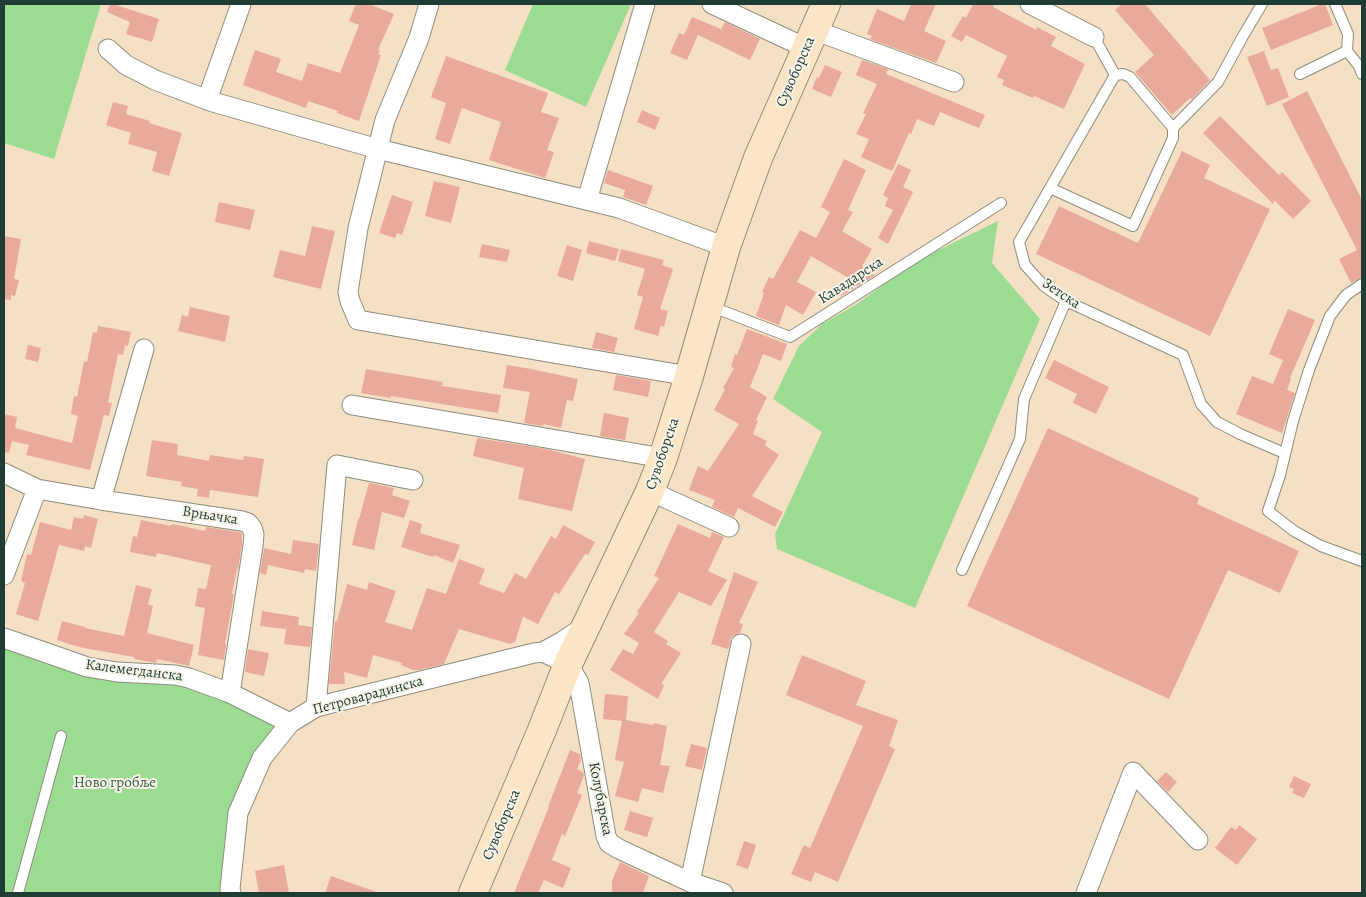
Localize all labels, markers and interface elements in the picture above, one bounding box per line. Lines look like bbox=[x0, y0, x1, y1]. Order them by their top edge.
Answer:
street label: Сувоборска bbox=[773, 34, 819, 110]
street label: Кавадарска bbox=[815, 253, 887, 309]
street label: Зетска bbox=[1038, 275, 1084, 313]
street label: Сувоборска bbox=[642, 416, 684, 492]
street label: Врњачка bbox=[181, 503, 239, 529]
street label: Калемегданска bbox=[84, 656, 184, 686]
street label: Петроварадинска bbox=[311, 673, 425, 719]
street label: Колубарска bbox=[584, 761, 616, 837]
park label: Ново гробље bbox=[74, 774, 156, 792]
street label: Сувоборска bbox=[479, 787, 525, 863]

